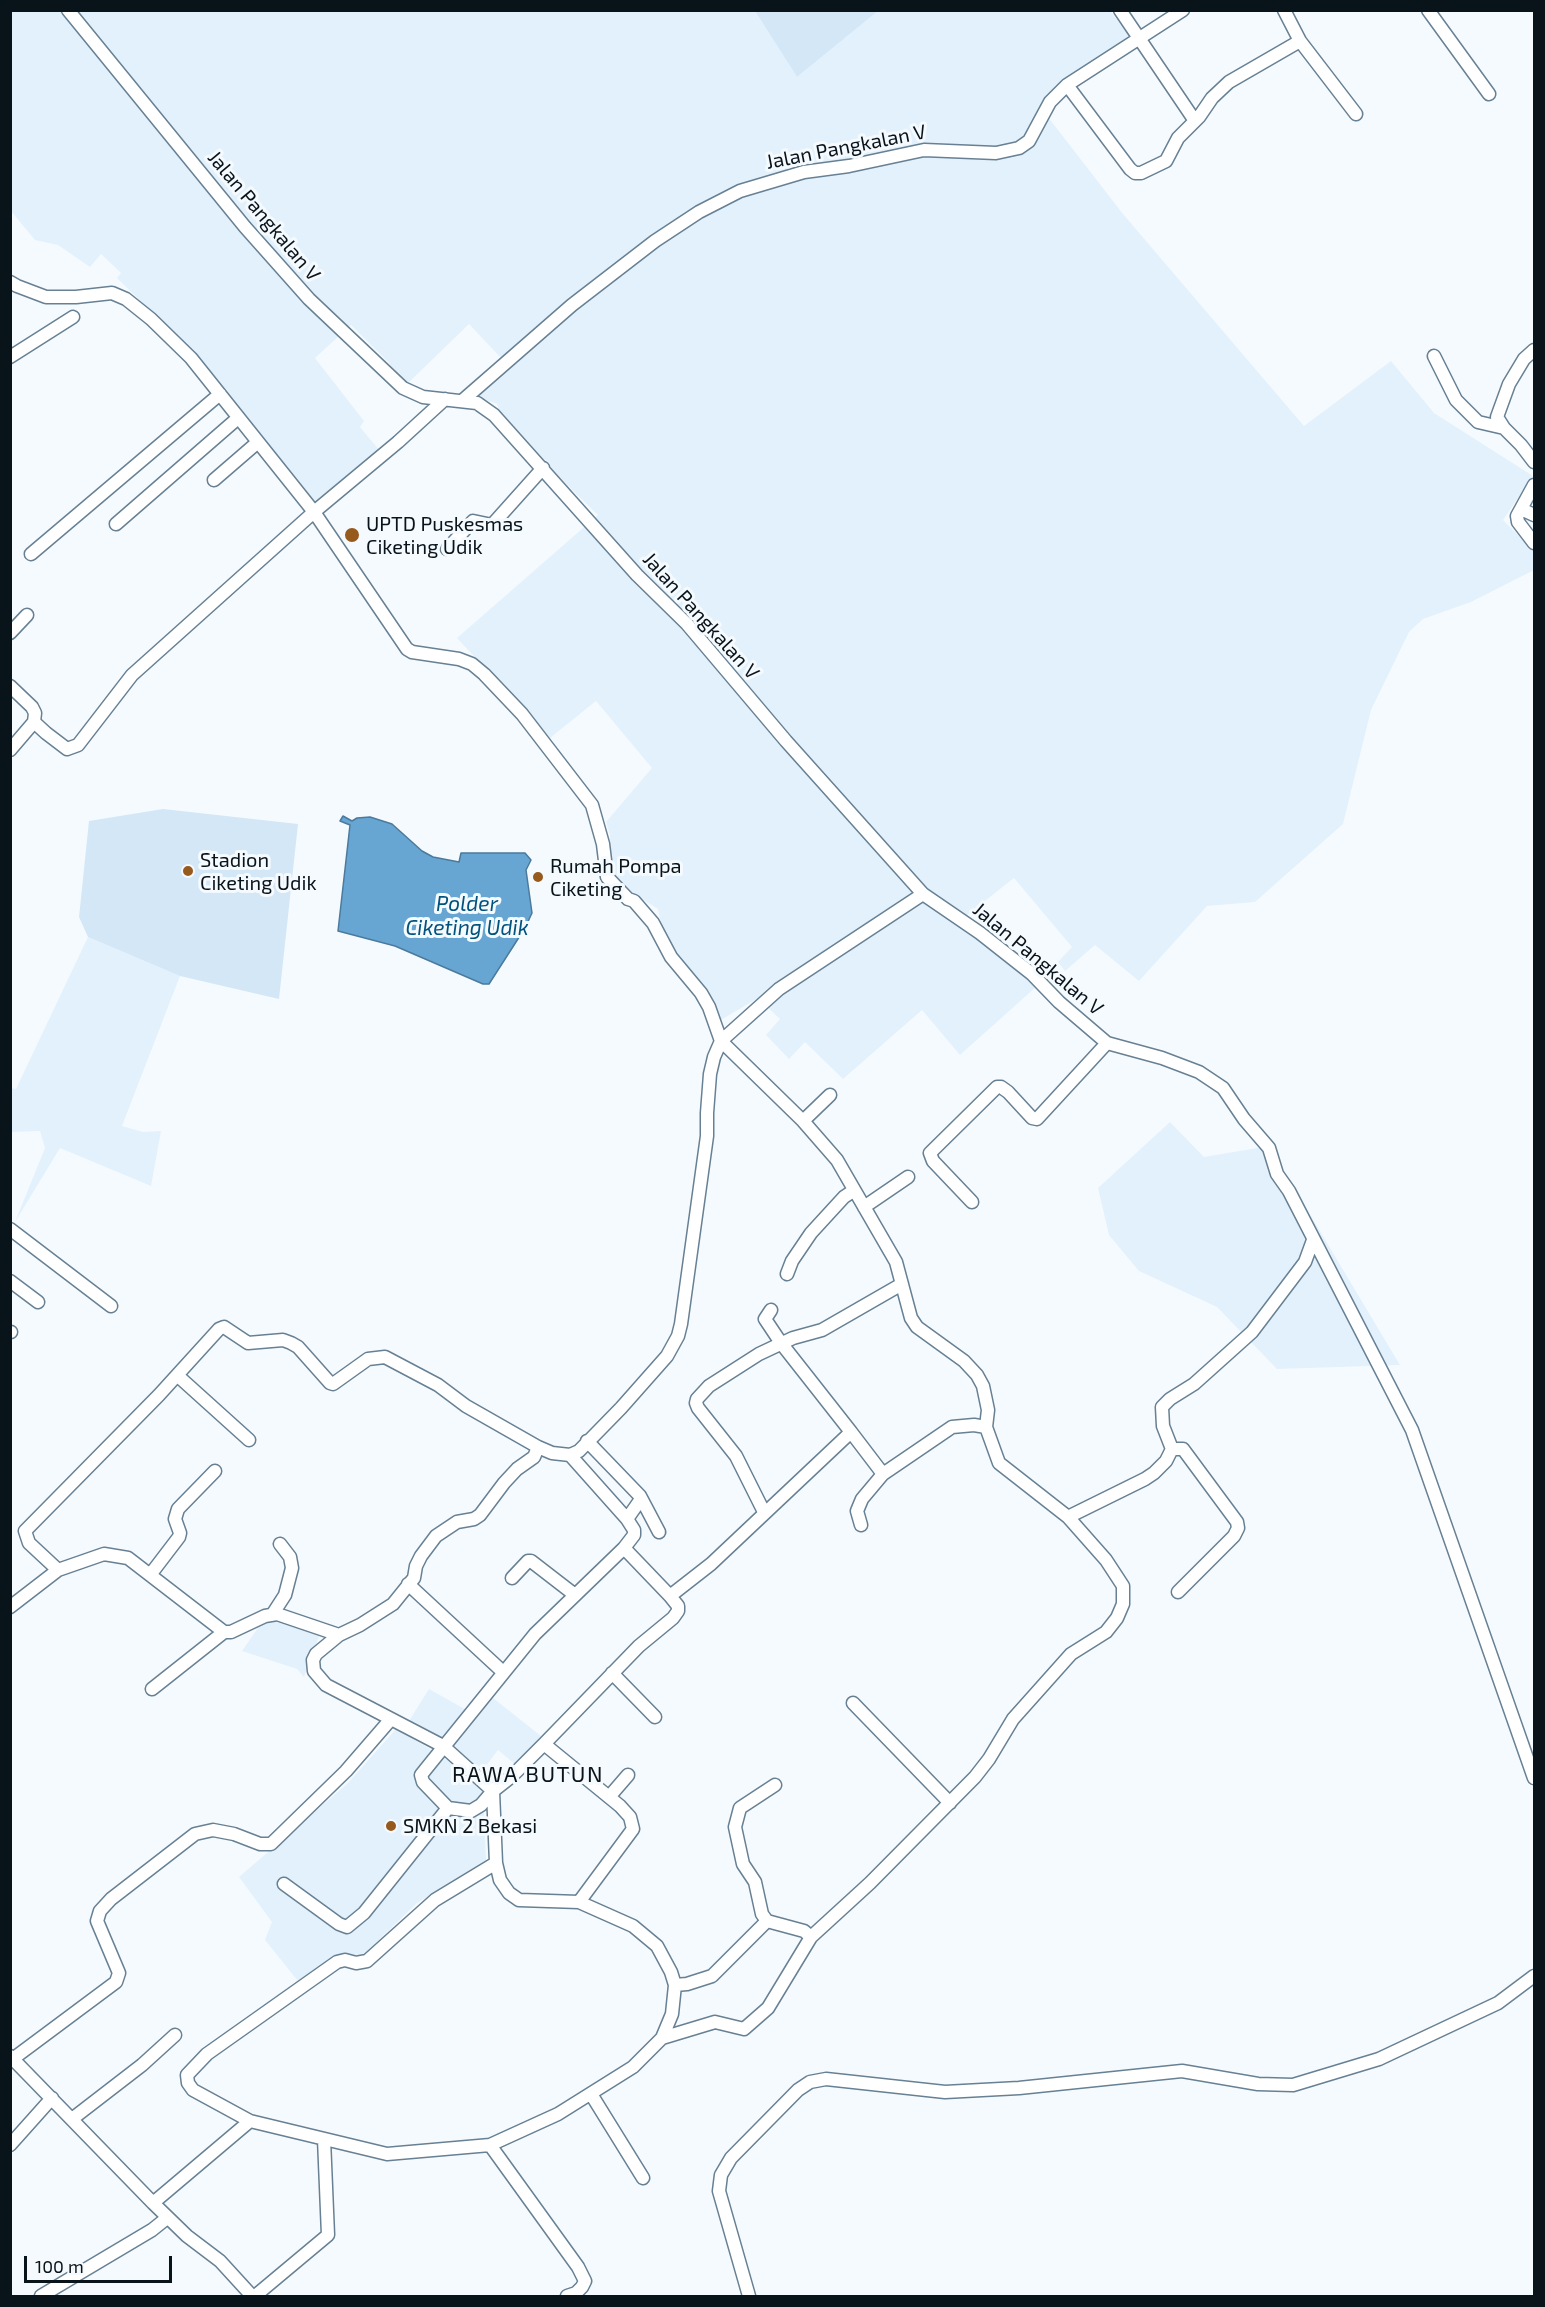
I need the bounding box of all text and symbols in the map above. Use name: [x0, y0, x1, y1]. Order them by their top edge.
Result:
street label: Jalan Pangkalan V: [764, 120, 928, 174]
street label: Jalan Pangkalan V: [203, 146, 325, 286]
place label: UPTD Puskesmas Ciketing Udik: [366, 512, 523, 559]
marker: UPTD Puskesmas Ciketing Udik: [343, 526, 361, 544]
street label: Jalan Pangkalan V: [638, 548, 764, 684]
place label: Stadion Ciketing Udik: [200, 848, 317, 895]
place label: Rumah Pompa Ciketing: [550, 854, 681, 901]
marker: Stadion Ciketing Udik: [181, 864, 195, 878]
marker: Rumah Pompa Ciketing: [531, 870, 545, 884]
water label: Polder Ciketing Udik: [405, 891, 529, 941]
street label: Jalan Pangkalan V: [968, 898, 1108, 1020]
district label: RAWA BUTUN: [452, 1762, 604, 1788]
place label: SMKN 2 Bekasi: [403, 1814, 537, 1838]
marker: SMKN 2 Bekasi: [384, 1819, 398, 1833]
scale bar: [27, 2244, 176, 2282]
text: 100 m: [35, 2255, 84, 2277]

